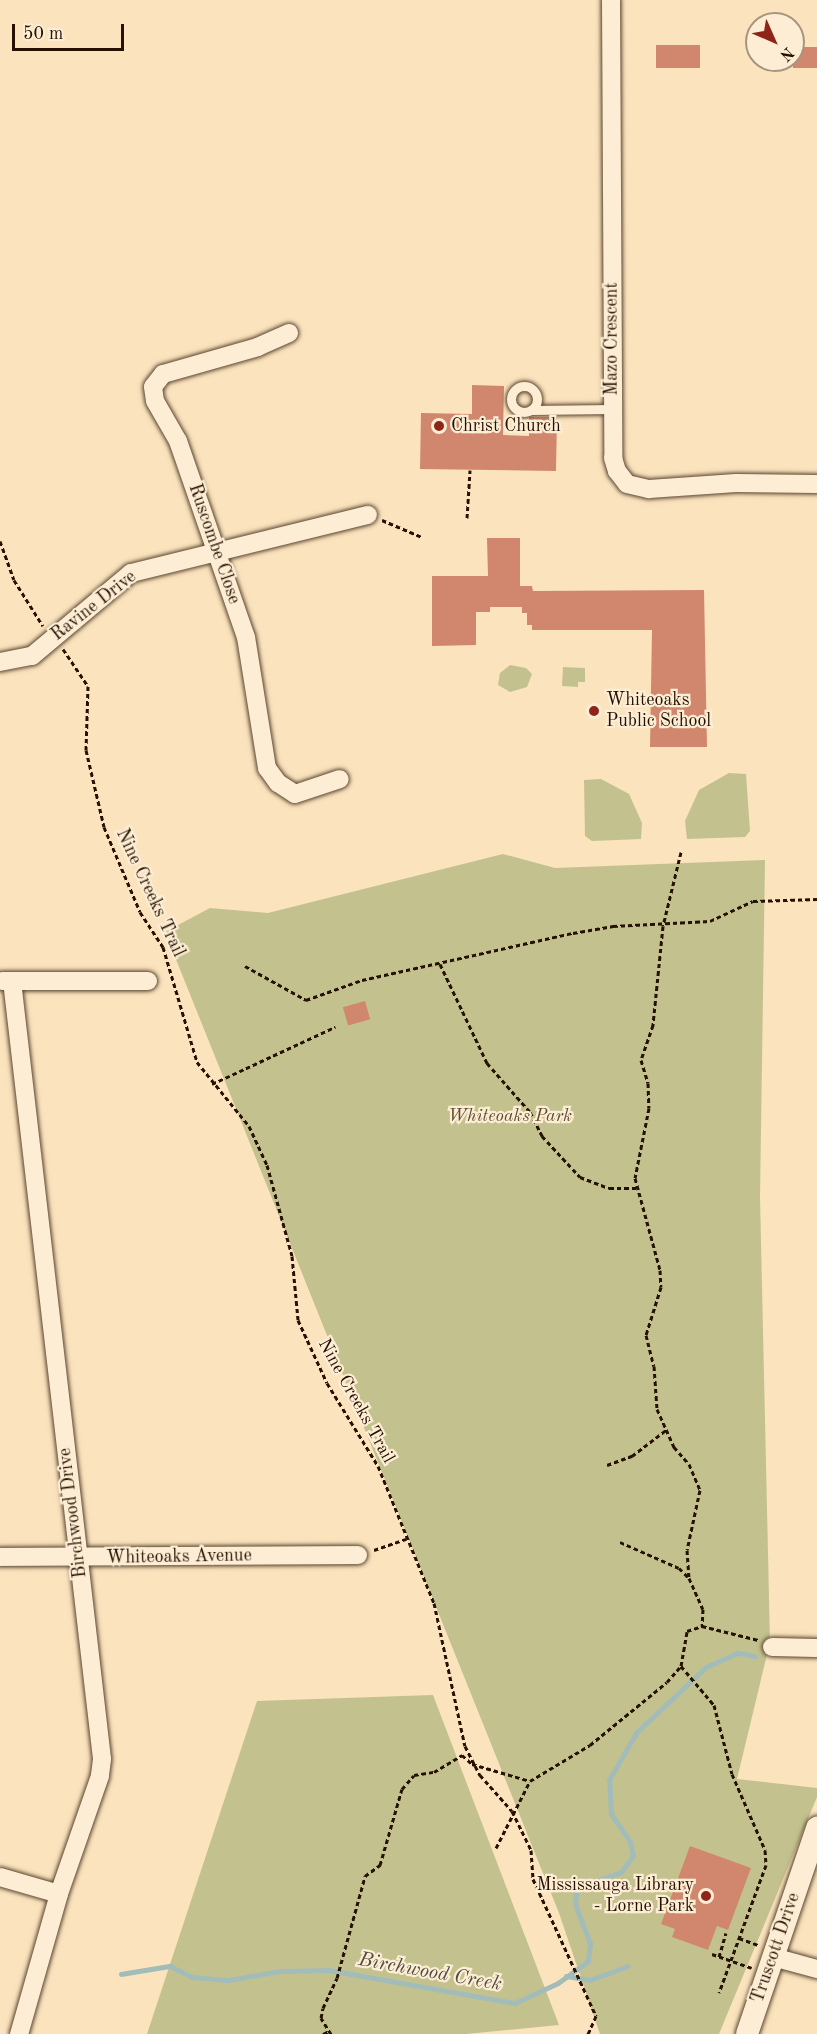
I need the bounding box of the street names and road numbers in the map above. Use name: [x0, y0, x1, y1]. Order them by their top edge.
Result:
street label: Mazo Crescent: [601, 282, 623, 396]
street label: Ruscombe Close: [183, 481, 245, 607]
street label: Ravine Drive: [47, 566, 141, 646]
street label: Nine Creeks Trail: [111, 826, 189, 960]
street label: Nine Creeks Trail: [313, 1335, 399, 1467]
street label: Birchwood Drive: [54, 1447, 92, 1579]
street label: Whiteoaks Avenue: [106, 1545, 252, 1569]
street label: Truscott Drive: [747, 1890, 805, 2006]

